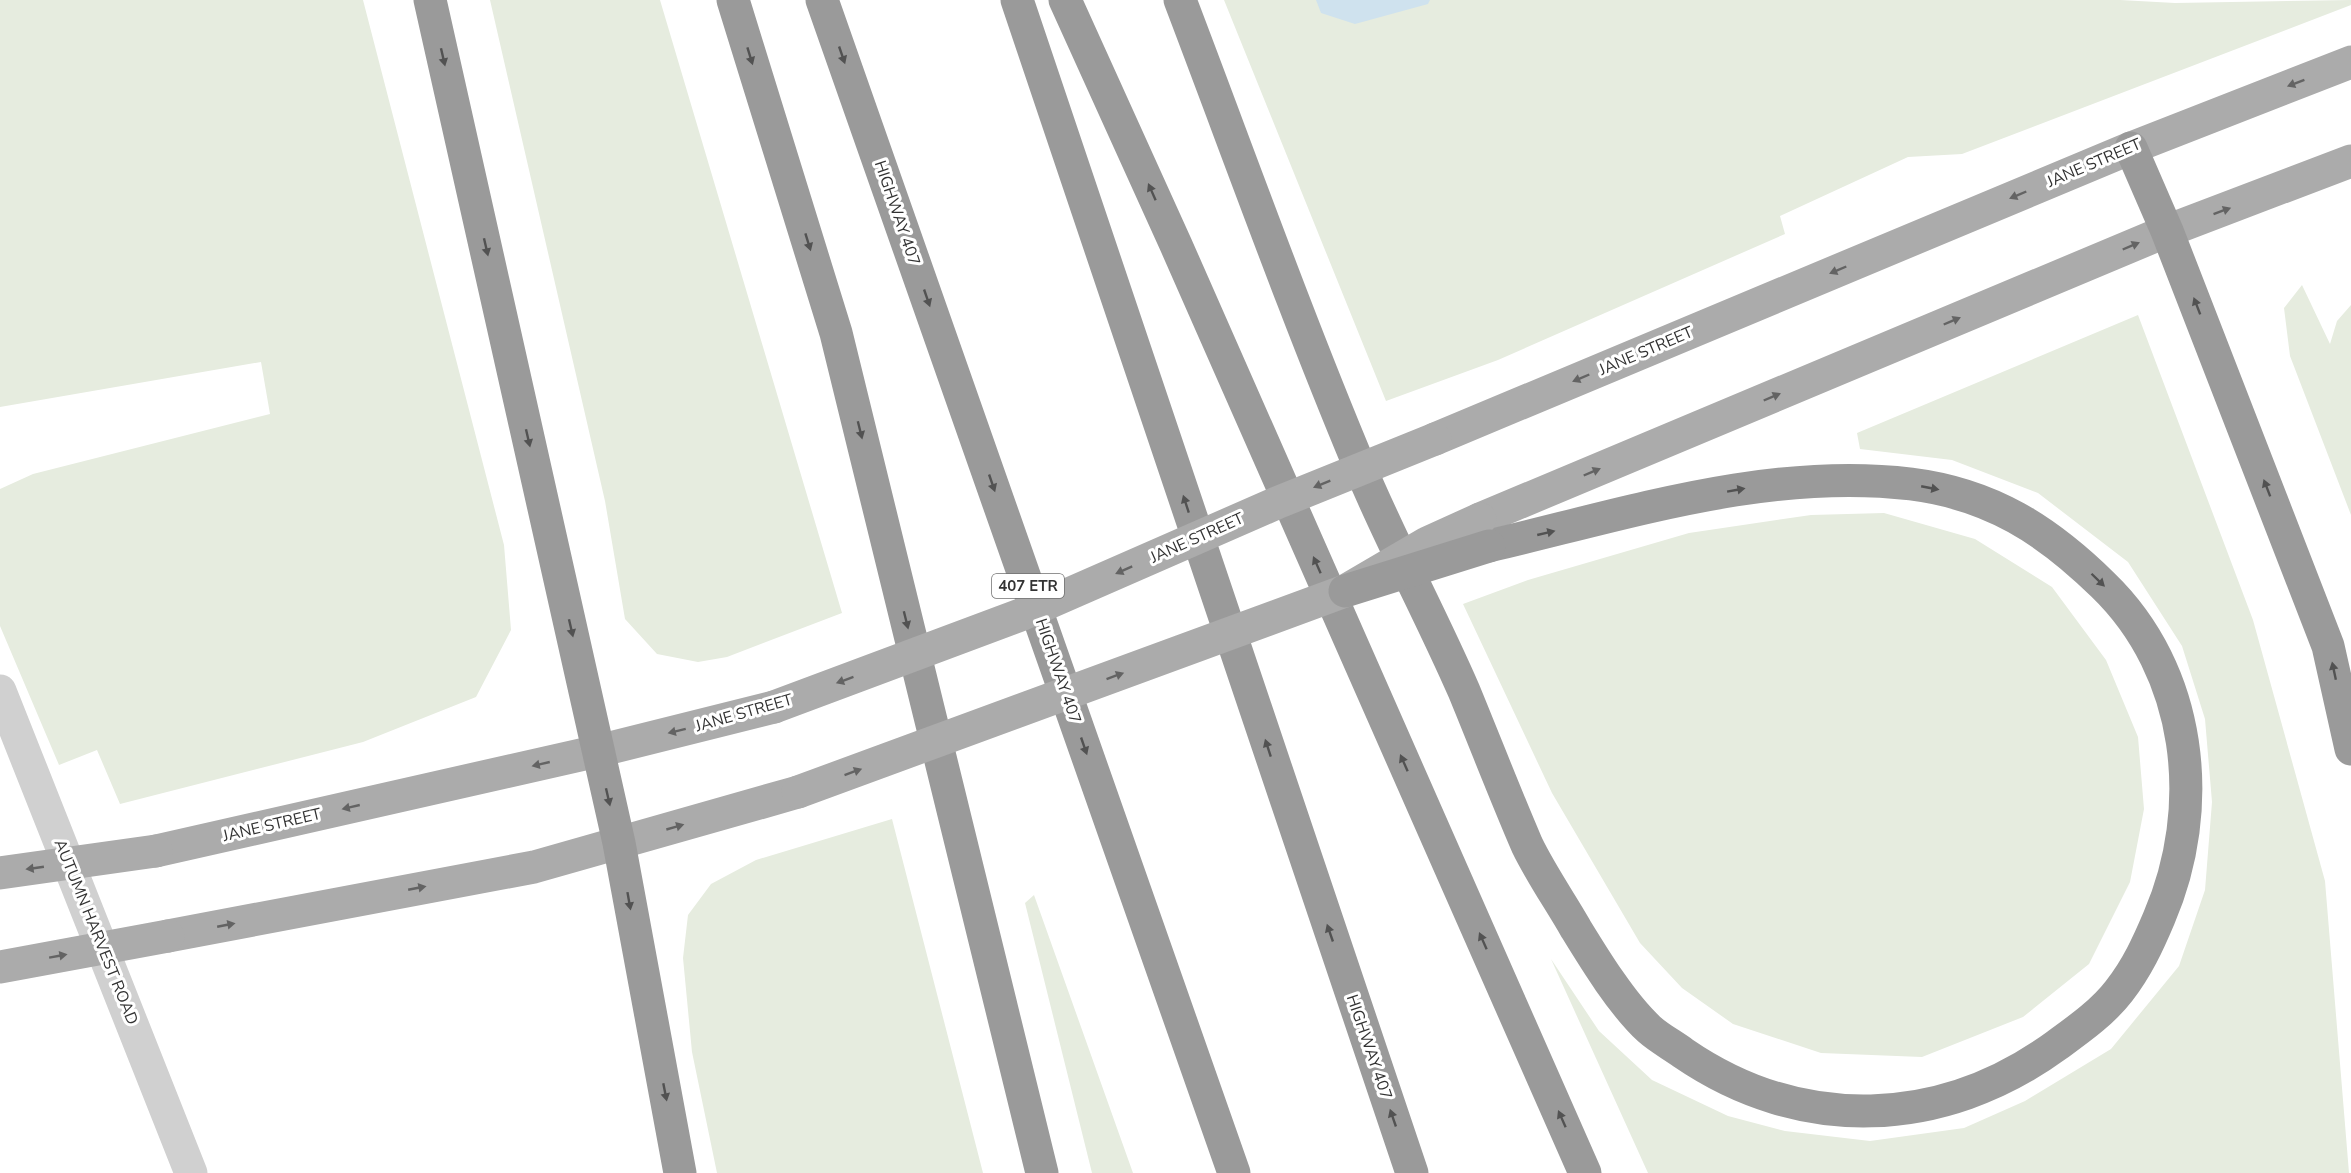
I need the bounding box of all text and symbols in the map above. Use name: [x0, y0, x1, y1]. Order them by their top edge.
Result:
one-way arrow: [838, 46, 848, 64]
one-way arrow: [746, 47, 755, 65]
one-way arrow: [438, 48, 448, 66]
one-way arrow: [2287, 78, 2305, 88]
street label: JANE STREET: [2043, 133, 2145, 193]
street label: HIGHWAY 407: [869, 157, 925, 269]
one-way arrow: [1147, 183, 1156, 201]
one-way arrow: [2009, 191, 2027, 200]
one-way arrow: [2213, 205, 2231, 215]
one-way arrow: [804, 233, 813, 251]
one-way arrow: [481, 238, 491, 257]
one-way arrow: [2123, 241, 2141, 251]
one-way arrow: [1829, 266, 1847, 275]
one-way arrow: [923, 290, 933, 308]
one-way arrow: [2191, 297, 2201, 315]
one-way arrow: [1943, 317, 1960, 326]
street label: JANE STREET: [1595, 321, 1697, 381]
one-way arrow: [1571, 373, 1589, 383]
one-way arrow: [1763, 392, 1781, 402]
one-way arrow: [855, 421, 865, 439]
one-way arrow: [524, 428, 534, 447]
one-way arrow: [1583, 467, 1601, 476]
one-way arrow: [987, 474, 997, 492]
one-way arrow: [2262, 479, 2271, 497]
one-way arrow: [1313, 480, 1331, 490]
one-way arrow: [1921, 484, 1940, 493]
one-way arrow: [1727, 485, 1746, 494]
one-way arrow: [1181, 494, 1190, 512]
street label: JANE STREET: [1146, 507, 1248, 569]
one-way arrow: [1537, 527, 1555, 537]
one-way arrow: [1312, 556, 1321, 574]
one-way arrow: [1115, 566, 1133, 575]
one-way arrow: [2090, 572, 2104, 586]
road number: 407 ETR: [992, 574, 1064, 598]
one-way arrow: [902, 610, 912, 629]
street label: HIGHWAY 407: [1030, 615, 1086, 727]
one-way arrow: [567, 619, 576, 638]
one-way arrow: [2329, 661, 2338, 680]
one-way arrow: [1106, 670, 1124, 680]
one-way arrow: [836, 676, 854, 686]
street label: JANE STREET: [692, 689, 796, 738]
one-way arrow: [667, 727, 686, 737]
one-way arrow: [1080, 737, 1090, 755]
one-way arrow: [1262, 739, 1272, 757]
one-way arrow: [1400, 754, 1409, 771]
one-way arrow: [531, 760, 550, 769]
one-way arrow: [844, 767, 862, 776]
one-way arrow: [604, 788, 614, 806]
street label: JANE STREET: [220, 803, 324, 847]
one-way arrow: [341, 803, 360, 813]
one-way arrow: [666, 822, 684, 831]
street label: AUTUMN HARVEST ROAD: [49, 836, 143, 1028]
one-way arrow: [26, 863, 45, 872]
one-way arrow: [408, 883, 427, 892]
one-way arrow: [625, 891, 634, 910]
one-way arrow: [217, 920, 236, 929]
one-way arrow: [1325, 924, 1335, 942]
one-way arrow: [1478, 932, 1487, 950]
one-way arrow: [48, 951, 67, 960]
street label: HIGHWAY 407: [1341, 991, 1397, 1103]
one-way arrow: [661, 1083, 670, 1102]
one-way arrow: [1388, 1109, 1397, 1127]
one-way arrow: [1557, 1111, 1566, 1128]

